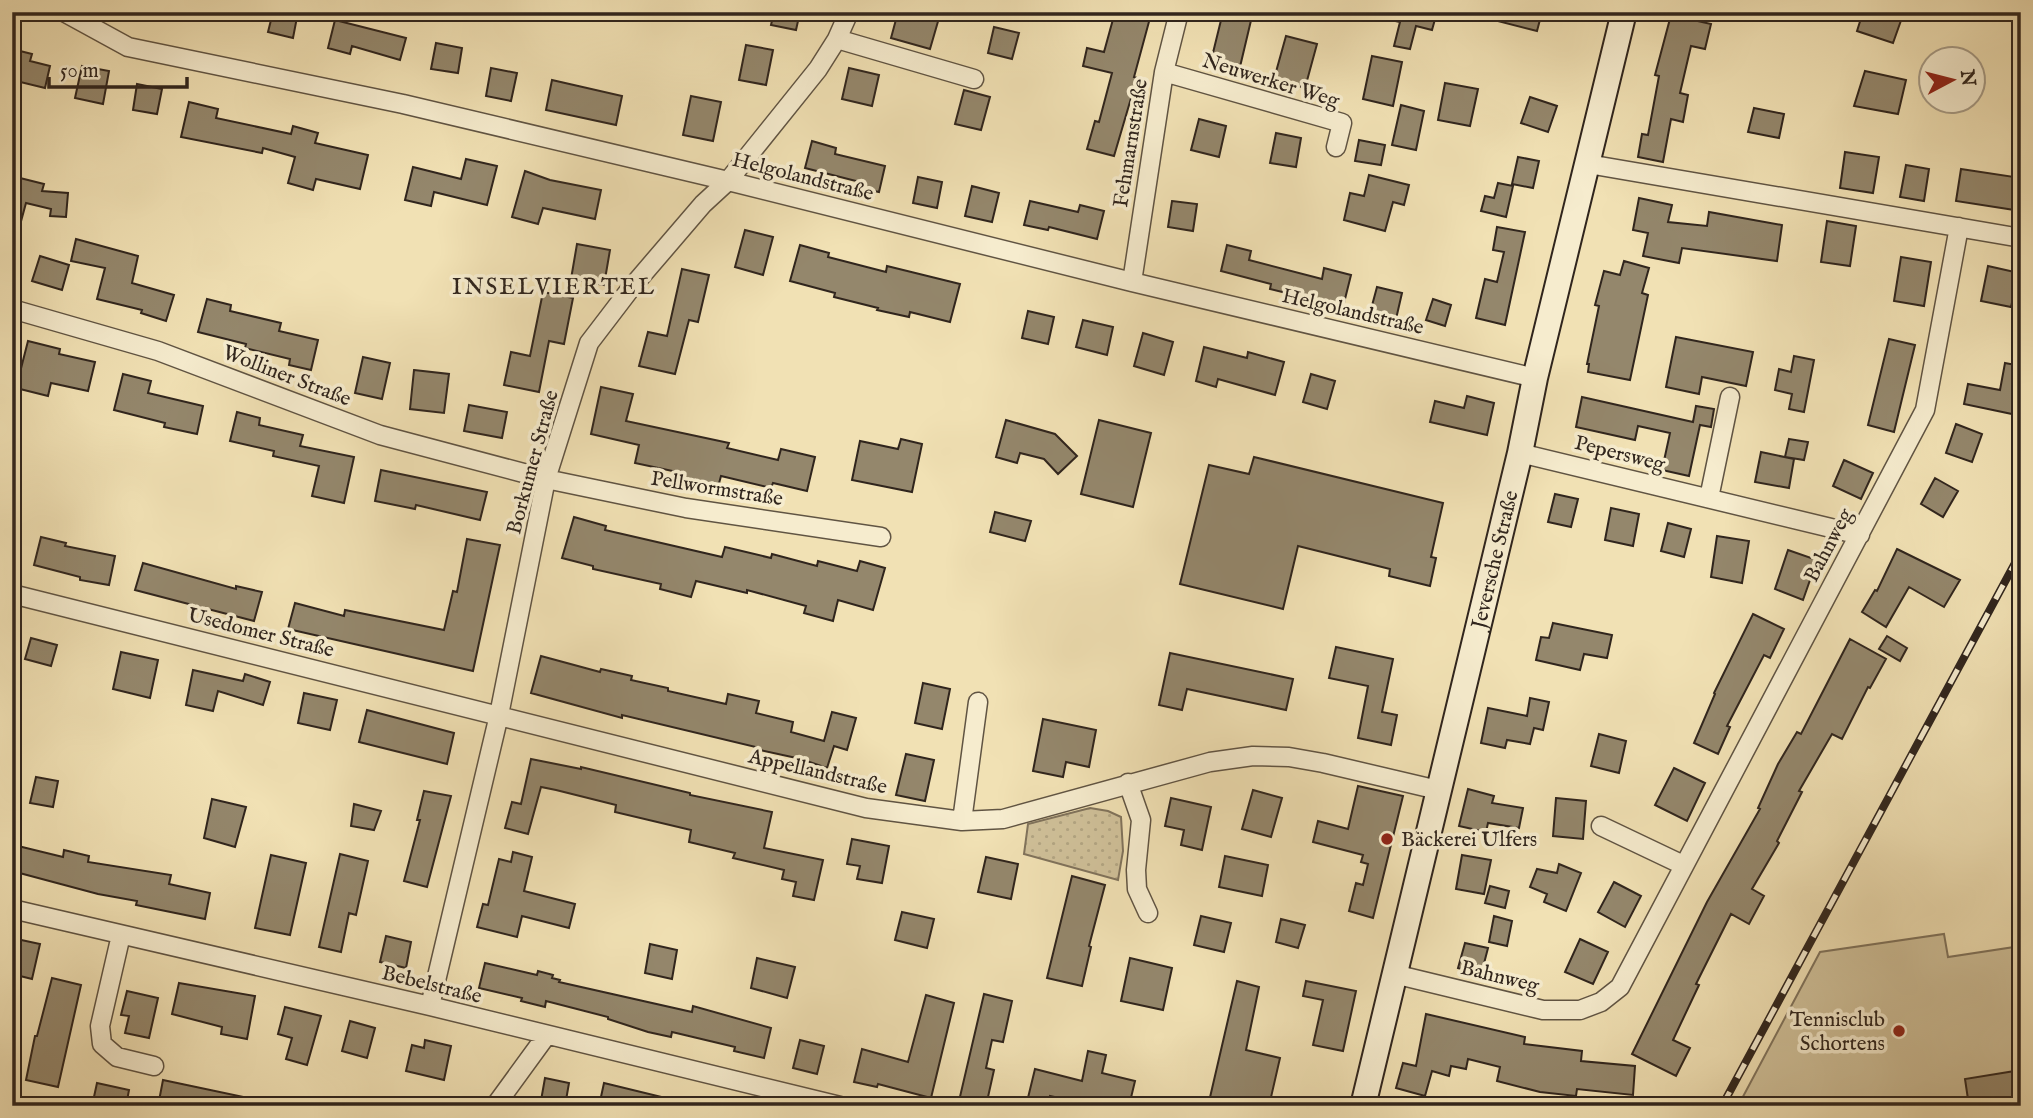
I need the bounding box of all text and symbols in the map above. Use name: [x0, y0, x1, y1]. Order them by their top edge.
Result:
scale bar: [49, 46, 187, 90]
north arrow: [1918, 46, 1988, 116]
street label: Neuwerker Weg: [1199, 48, 1343, 115]
text: 50 m: [60, 58, 99, 85]
text: N: [1954, 68, 1980, 88]
street label: Fehmarnstraße: [1108, 77, 1155, 210]
street label: Helgolandstraße: [729, 147, 876, 208]
district label: INSELVIERTEL: [452, 273, 656, 302]
street label: Helgolandstraße: [1279, 283, 1427, 342]
street label: Wolliner Straße: [218, 339, 355, 413]
street label: Borkumer Straße: [501, 387, 566, 537]
street label: Pepersweg: [1572, 430, 1668, 479]
street label: Pellwormstraße: [649, 466, 785, 513]
street label: Jeversche Straße: [1466, 488, 1526, 634]
street label: Bahnweg: [1799, 504, 1860, 587]
street label: Usedomer Straße: [185, 602, 337, 665]
street label: Appellandstraße: [745, 743, 890, 802]
place label: Bäckerei Ulfers: [1401, 827, 1537, 854]
marker: Bäckerei Ulfers: [1379, 831, 1395, 847]
street label: Bahnweg: [1458, 955, 1542, 1000]
street label: Bebelstraße: [379, 960, 485, 1011]
place label: Tennisclub Schortens: [1790, 1007, 1885, 1058]
marker: Tennisclub Schortens: [1891, 1023, 1907, 1039]

